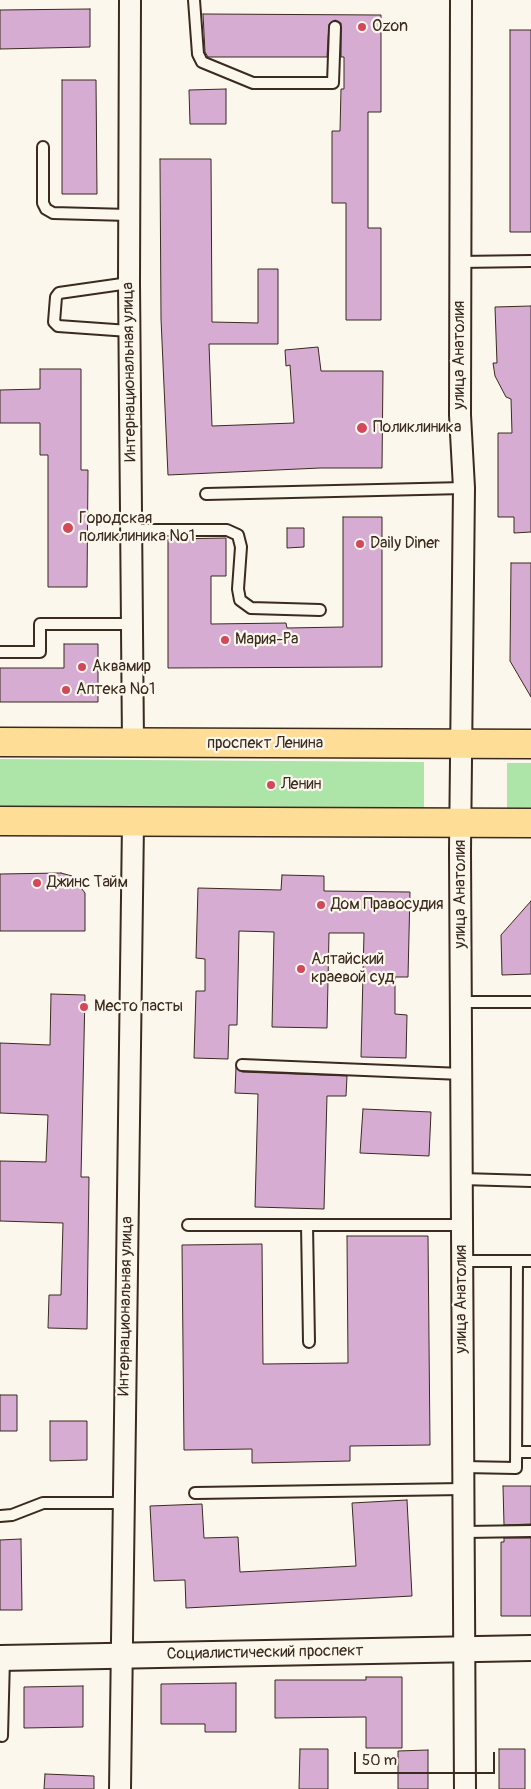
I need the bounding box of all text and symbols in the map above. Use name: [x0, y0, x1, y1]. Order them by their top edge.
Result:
place label: Ozon: [372, 17, 408, 37]
marker: Ozon: [356, 21, 368, 33]
street label: Интернациональная улица: [119, 282, 141, 462]
street label: улица Анатолия: [450, 301, 470, 409]
place label: Поликлиника: [373, 418, 461, 438]
marker: Поликлиника: [355, 421, 369, 435]
place label: Городская поликлиника №1: [79, 509, 195, 547]
marker: Городская поликлиника №1: [61, 521, 75, 535]
place label: Daily Diner: [370, 534, 440, 554]
marker: Daily Diner: [354, 538, 366, 550]
place label: Мария-Ра: [235, 630, 298, 650]
marker: Мария-Ра: [219, 634, 231, 646]
place label: Аквамир: [92, 657, 151, 677]
marker: Аквамир: [76, 661, 88, 673]
place label: Аптека №1: [76, 680, 155, 700]
marker: Аптека №1: [60, 684, 72, 696]
street label: проспект Ленина: [207, 734, 323, 754]
place label: Ленин: [281, 775, 322, 795]
marker: Ленин: [265, 779, 277, 791]
street label: улица Анатолия: [451, 840, 471, 948]
place label: Джинс Тайм: [47, 873, 128, 893]
marker: Джинс Тайм: [31, 877, 43, 889]
place label: Дом Правосудия: [331, 895, 443, 915]
marker: Дом Правосудия: [315, 899, 327, 911]
place label: Алтайский краевой суд: [311, 950, 394, 988]
marker: Алтайский краевой суд: [295, 963, 307, 975]
place label: Место пасты: [94, 997, 183, 1017]
marker: Место пасты: [78, 1001, 90, 1013]
street label: Интернациональная улица: [115, 1216, 137, 1396]
street label: улица Анатолия: [452, 1245, 472, 1353]
street label: Социалистический проспект: [166, 1642, 364, 1664]
scale bar: [356, 1742, 497, 1774]
text: 50 m: [362, 1751, 397, 1770]

